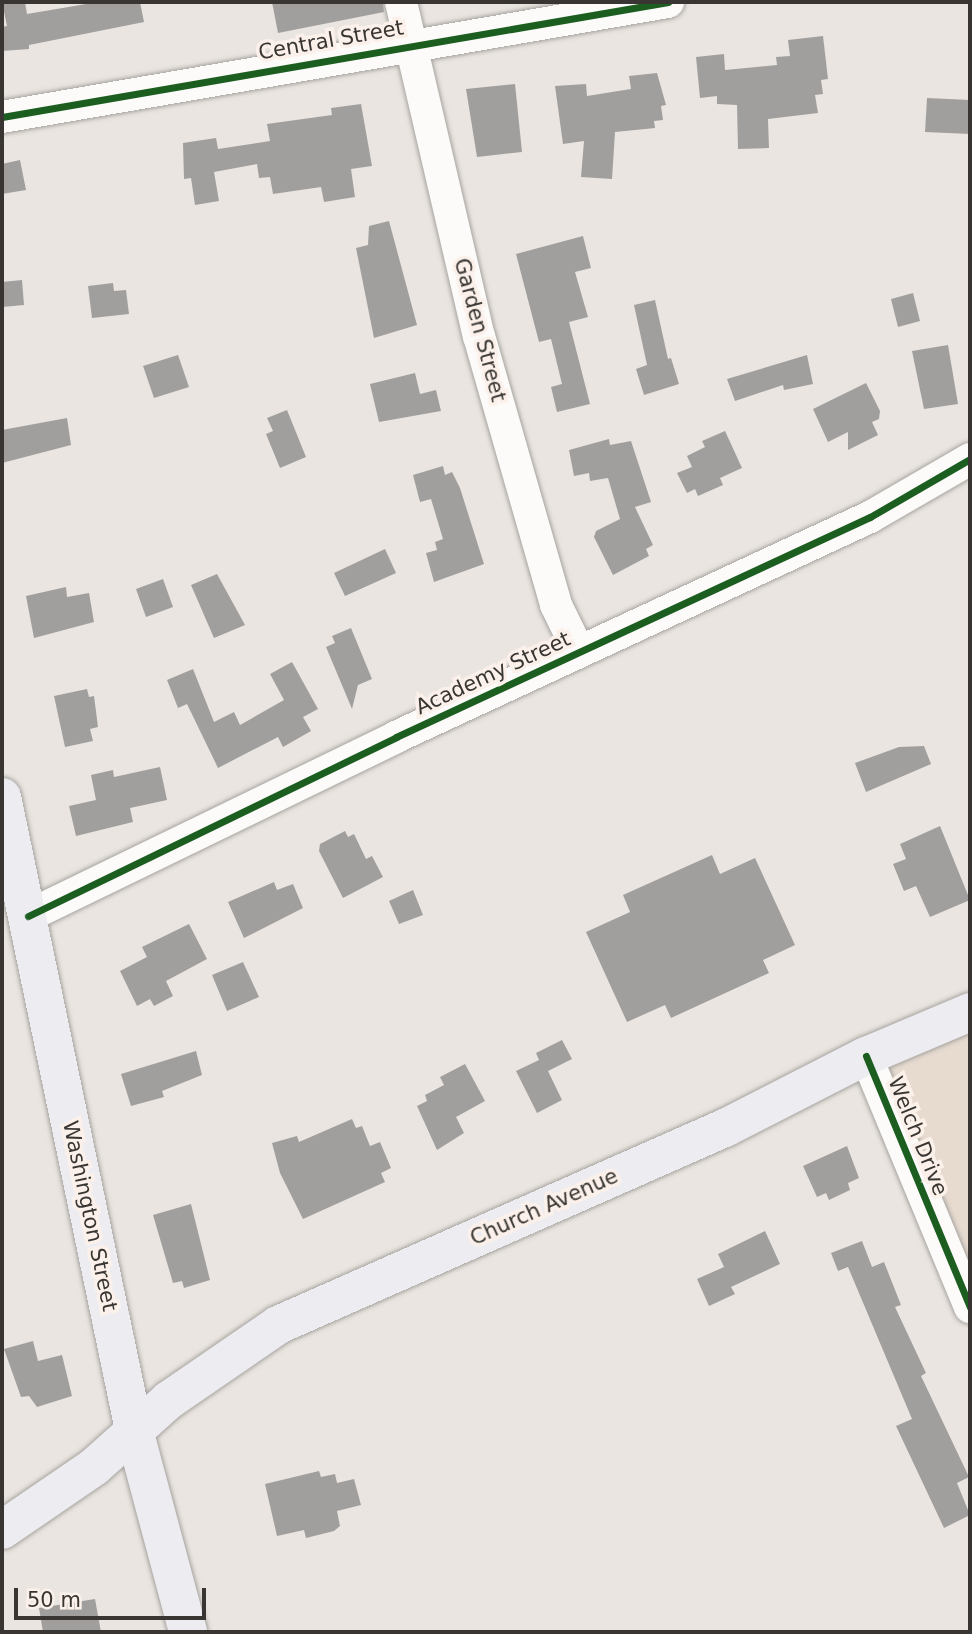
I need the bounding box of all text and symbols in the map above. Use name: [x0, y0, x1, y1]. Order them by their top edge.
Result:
street label: Central Street: [256, 15, 406, 65]
street label: Garden Street: [449, 256, 511, 404]
street label: Academy Street: [412, 626, 574, 720]
street label: Welch Drive: [883, 1073, 953, 1199]
street label: Washington Street: [58, 1119, 122, 1313]
street label: Church Avenue: [466, 1163, 622, 1251]
scale bar: [18, 1574, 210, 1618]
text: 50 m: [27, 1588, 81, 1612]

